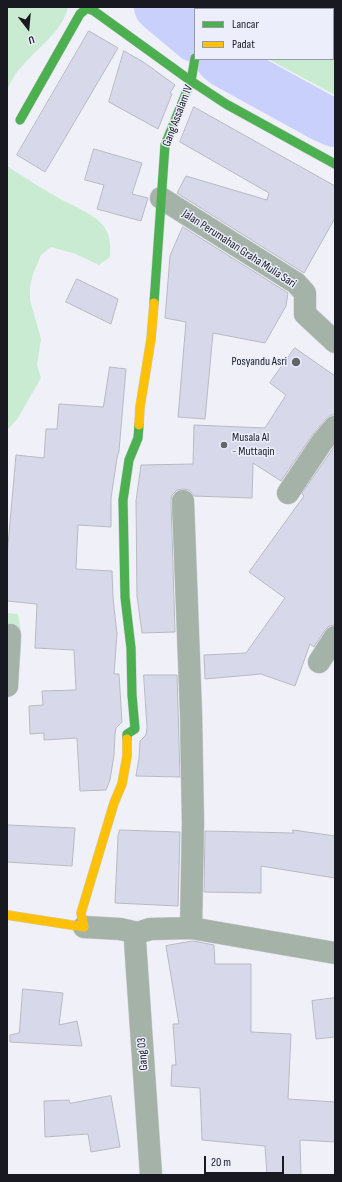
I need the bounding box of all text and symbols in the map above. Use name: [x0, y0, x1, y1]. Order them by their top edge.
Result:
north arrow: [8, 8, 48, 48]
legend: [194, 8, 334, 60]
text: Lancar: [232, 17, 259, 32]
text: U: [27, 33, 36, 47]
text: Padat: [232, 37, 255, 52]
street label: Gang Assalam IV: [160, 83, 196, 149]
street label: Jalan Perumahan Graha Mulia Sari: [179, 207, 299, 291]
place label: Posyandu Asri: [231, 355, 287, 369]
marker: Posyandu Asri: [290, 356, 302, 368]
place label: Musala Al - Muttaqin: [232, 431, 275, 459]
marker: Musala Al - Muttaqin: [219, 440, 229, 450]
street label: Gang 03: [135, 1037, 151, 1071]
scale bar: [206, 1148, 286, 1174]
text: 20 m: [211, 1155, 231, 1170]

